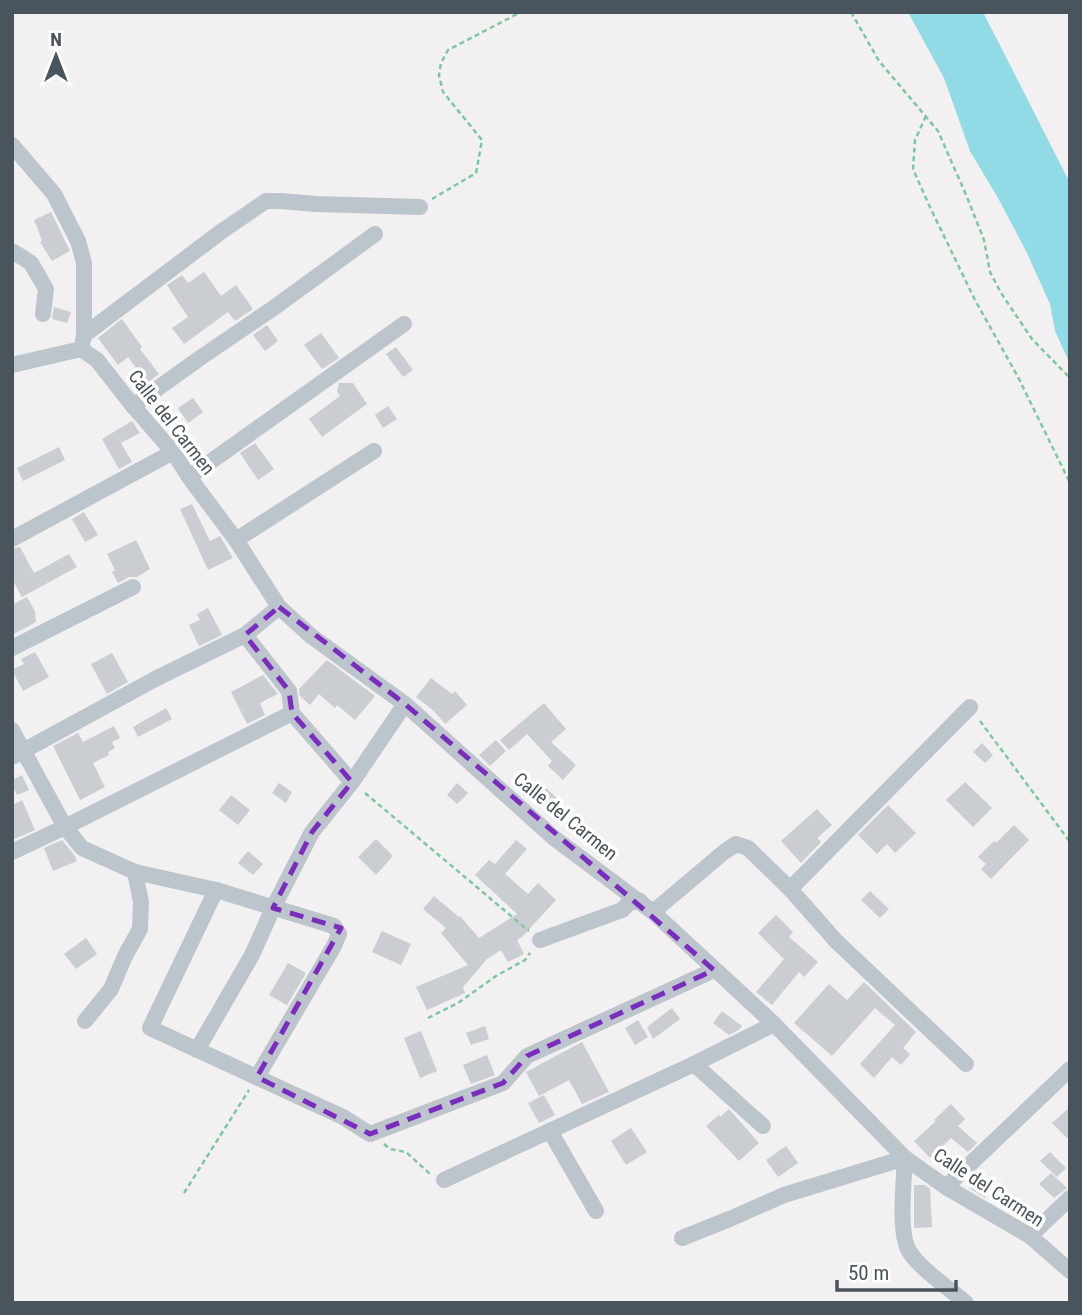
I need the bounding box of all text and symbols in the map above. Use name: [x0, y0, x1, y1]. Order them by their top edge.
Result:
north arrow: [21, 21, 91, 91]
text: N: [50, 28, 62, 51]
street label: Calle del Carmen: [123, 365, 220, 479]
street label: Calle del Carmen: [509, 767, 622, 865]
street label: Calle del Carmen: [929, 1143, 1048, 1232]
scale bar: [837, 1248, 956, 1292]
text: 50 m: [848, 1261, 889, 1285]

